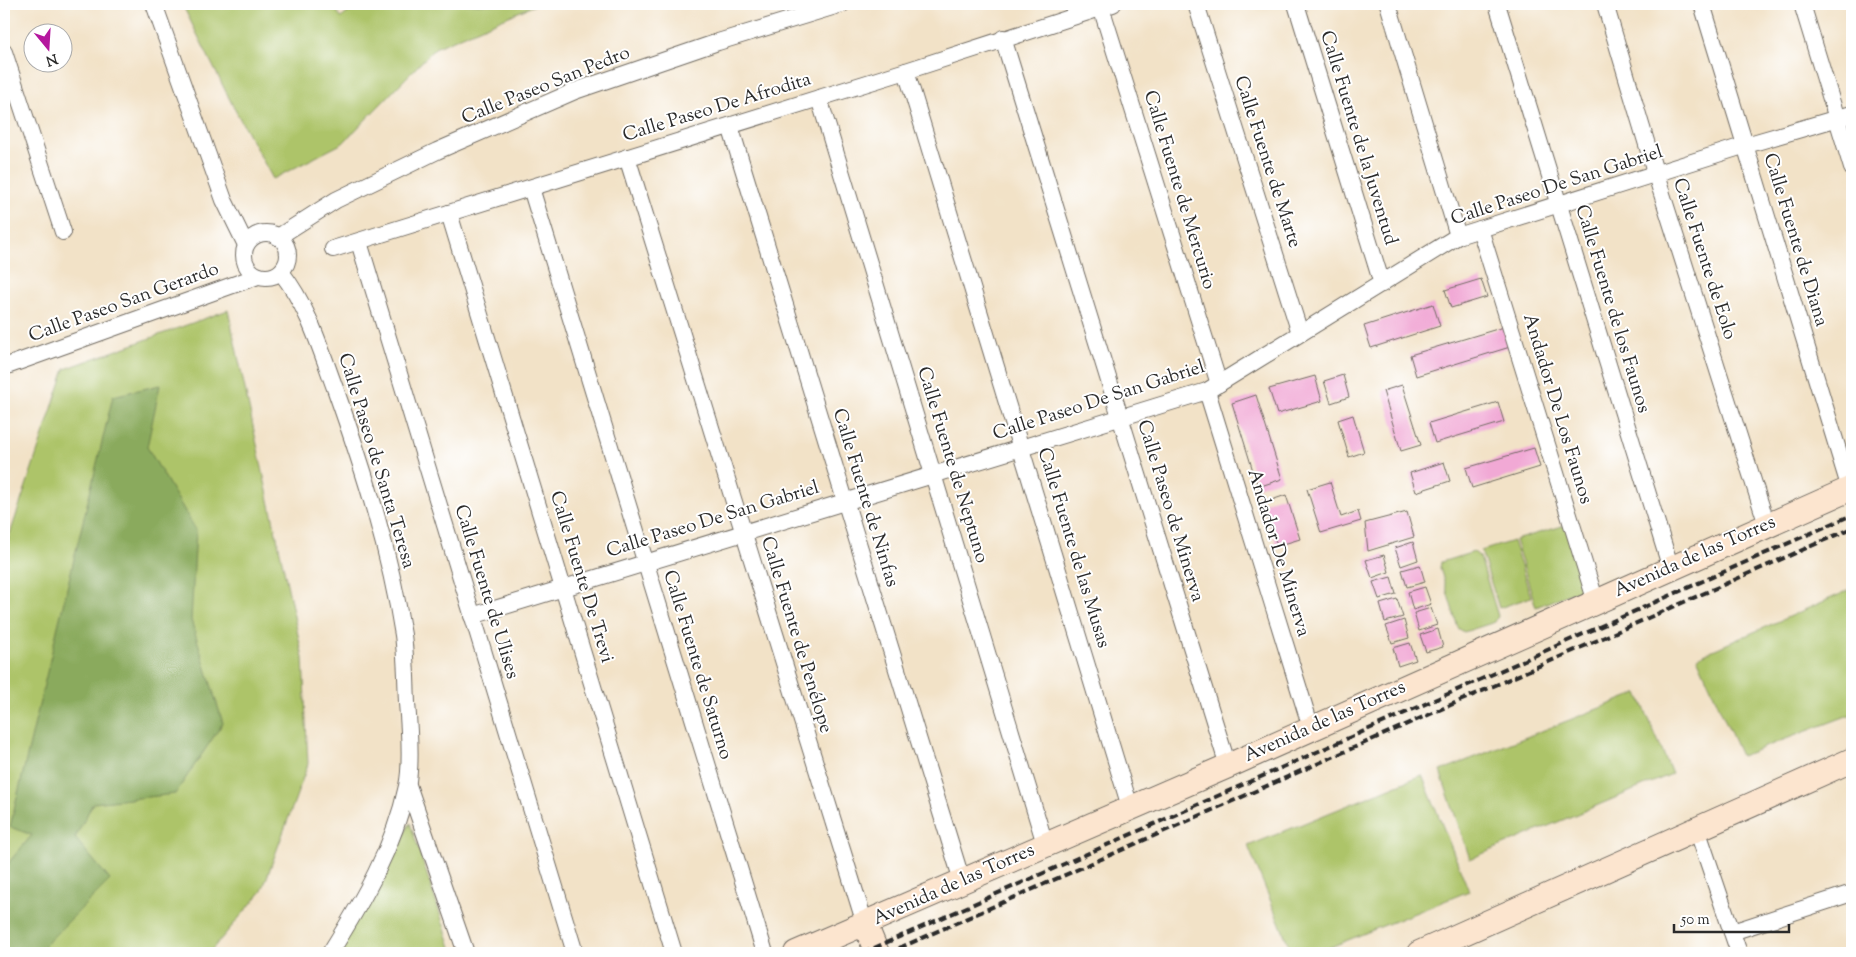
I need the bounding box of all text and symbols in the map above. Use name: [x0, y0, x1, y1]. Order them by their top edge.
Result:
north arrow: [22, 22, 72, 72]
street label: Calle Fuente de la Juventud: [1312, 27, 1404, 249]
street label: Calle Paseo San Pedro: [458, 40, 634, 132]
text: N: [43, 47, 60, 70]
street label: Calle Paseo De Afrodita: [619, 66, 815, 150]
street label: Calle Fuente de Marte: [1226, 72, 1308, 252]
street label: Calle Fuente de Mercurio: [1136, 87, 1222, 293]
street label: Calle Paseo De San Gabriel: [1448, 139, 1666, 233]
street label: Calle Fuente de Diana: [1756, 150, 1834, 330]
street label: Calle Fuente de Eolo: [1665, 175, 1743, 343]
street label: Calle Fuente de los Faunos: [1567, 201, 1657, 417]
street label: Calle Paseo San Gerardo: [25, 256, 223, 350]
street label: Andador De Los Faunos: [1515, 311, 1599, 507]
street label: Calle Paseo de Santa Teresa: [330, 350, 422, 572]
street label: Calle Paseo De San Gabriel: [990, 354, 1208, 448]
street label: Calle Fuente de Neptuno: [909, 364, 995, 566]
street label: Calle Fuente de Ninfas: [825, 405, 905, 591]
street label: Calle Paseo de Minerva: [1129, 417, 1211, 606]
street label: Calle Fuente de las Musas: [1030, 444, 1116, 652]
street label: Andador De Minerva: [1240, 466, 1316, 641]
street label: Calle Paseo De San Gabriel: [603, 475, 823, 565]
street label: Calle Fuente De Trevi: [542, 488, 620, 666]
street label: Calle Fuente de Ulises: [447, 501, 525, 683]
street label: Avenida de las Torres: [1610, 509, 1780, 605]
street label: Calle Fuente de Penélope: [753, 533, 839, 737]
street label: Calle Fuente de Saturno: [655, 567, 739, 763]
street label: Avenida de las Torres: [1240, 674, 1410, 770]
street label: Avenida de las Torres: [869, 837, 1039, 933]
scale bar: [1674, 902, 1788, 934]
text: 50 m: [1680, 910, 1710, 931]

